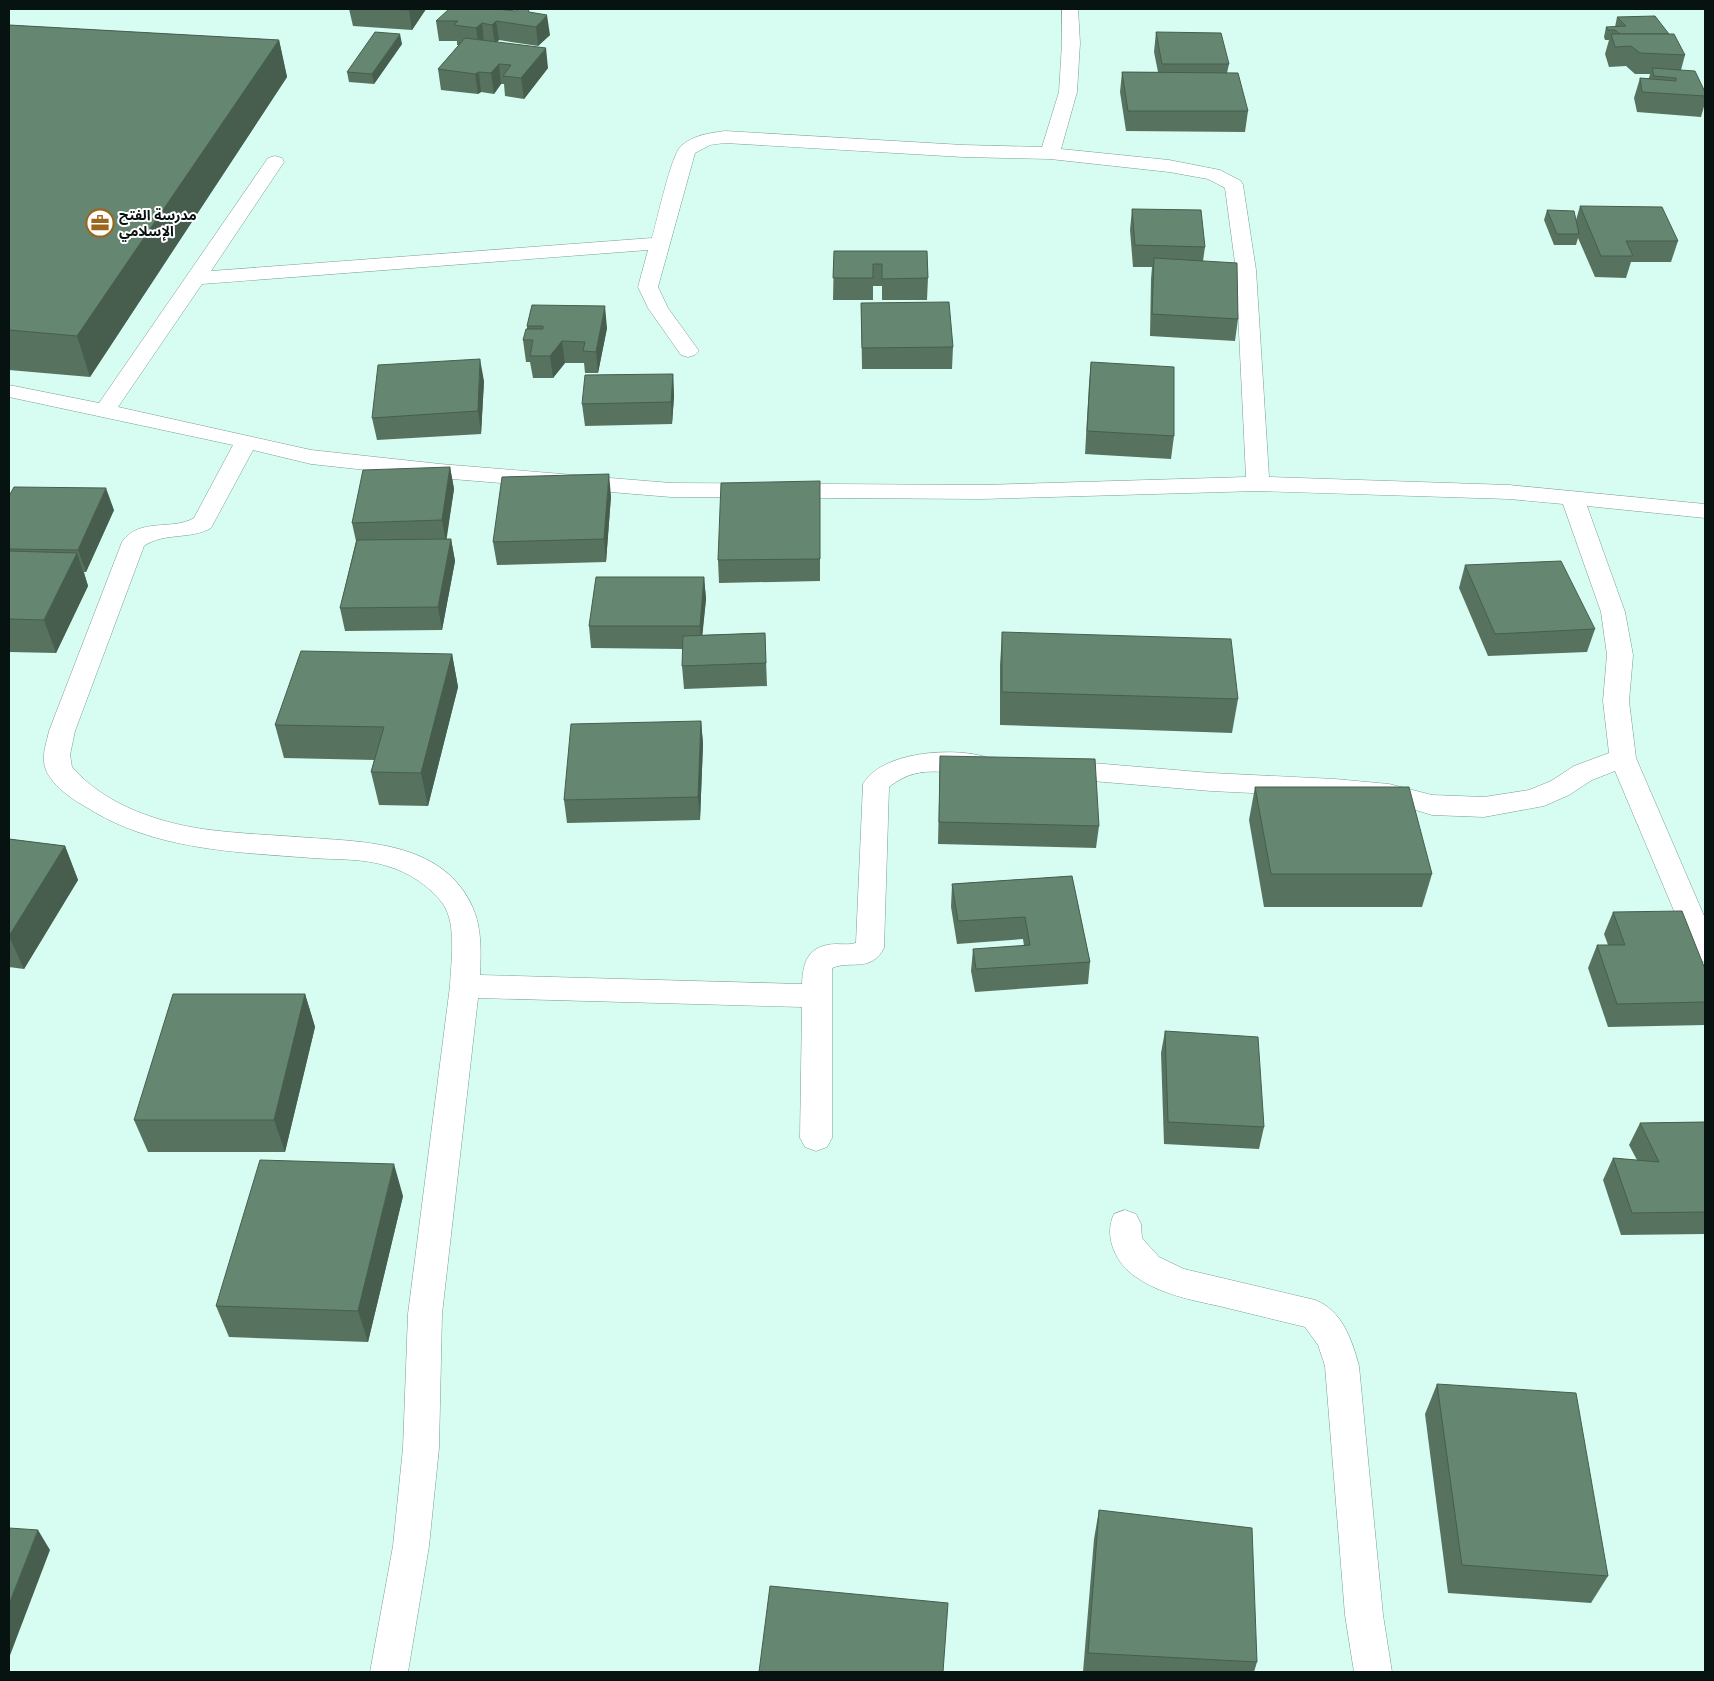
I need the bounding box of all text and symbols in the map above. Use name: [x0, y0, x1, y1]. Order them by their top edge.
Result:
place label: مدرسة الفتح الإسلامي: [119, 206, 197, 242]
office icon: مدرسة الفتح الإسلامي: [85, 208, 115, 238]

